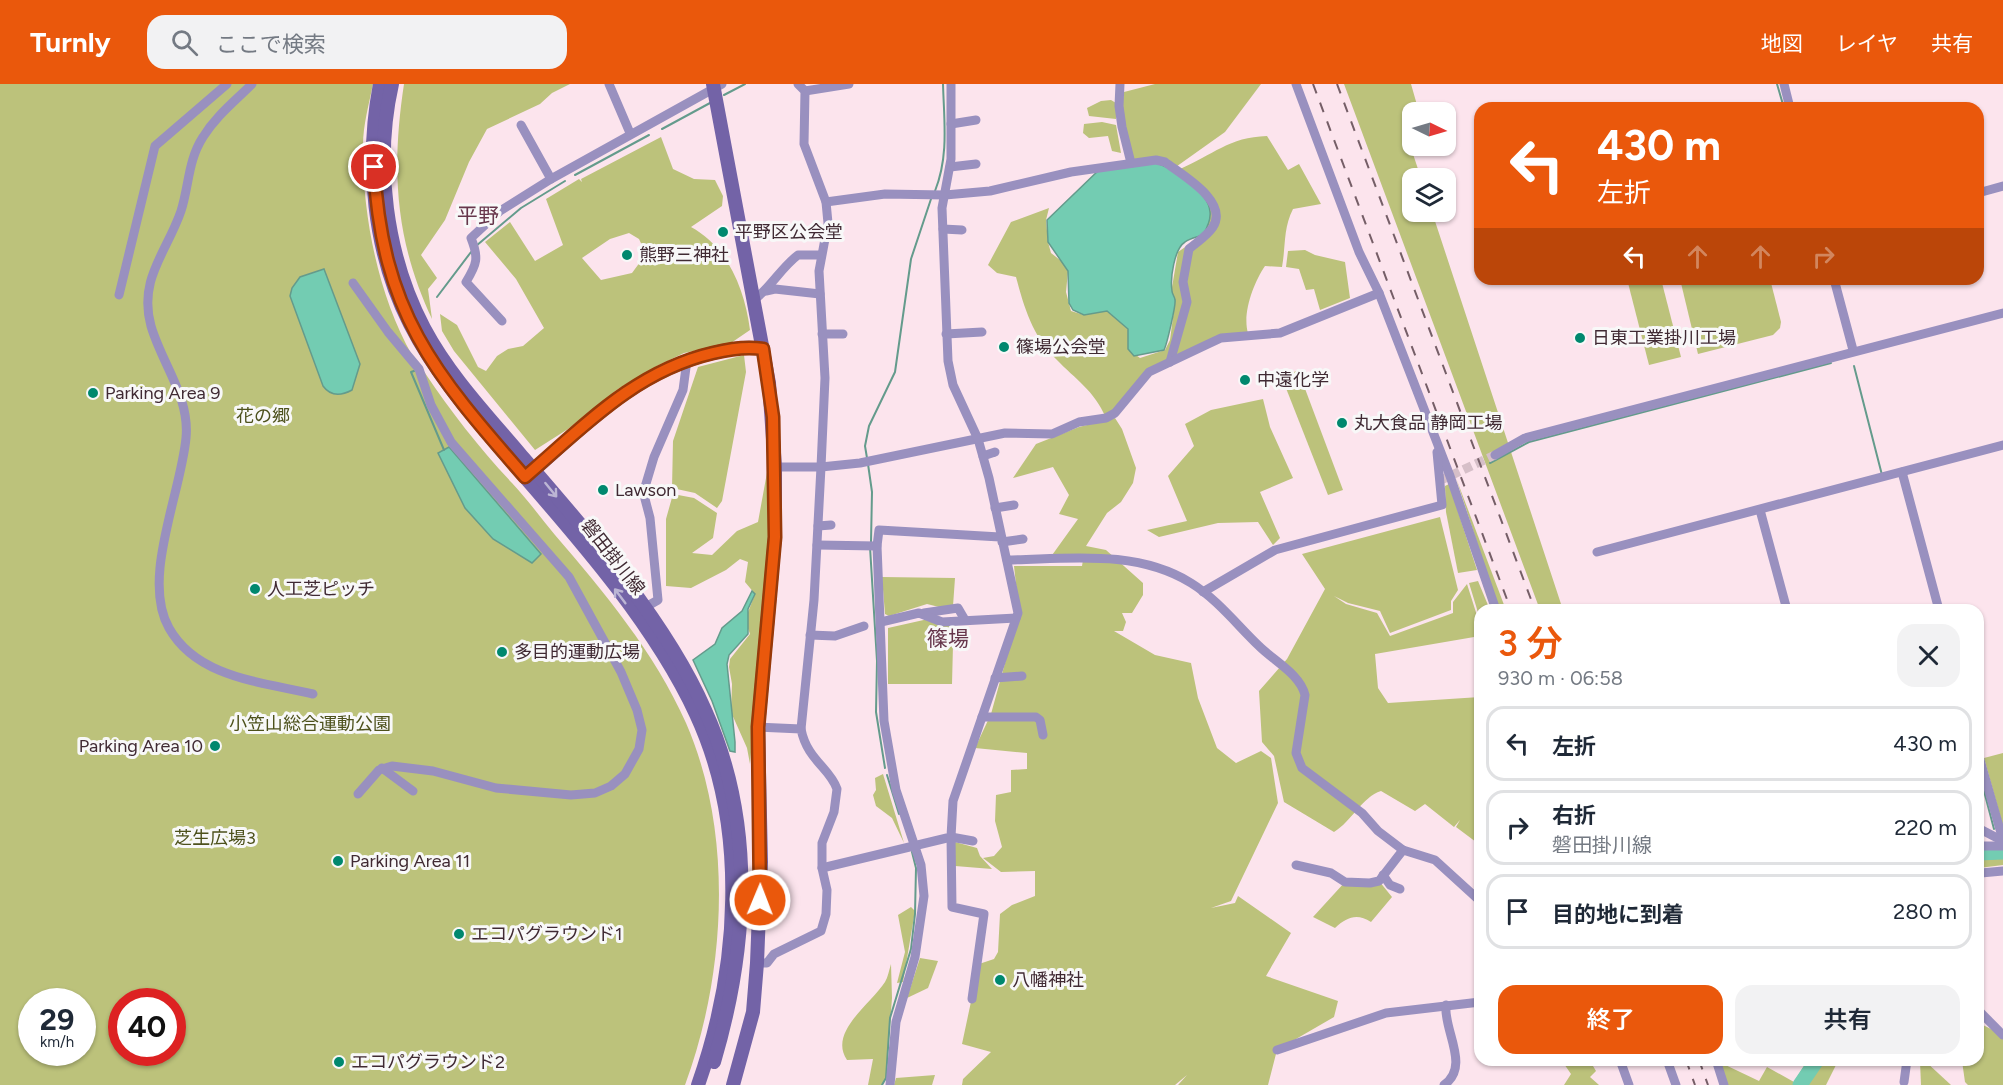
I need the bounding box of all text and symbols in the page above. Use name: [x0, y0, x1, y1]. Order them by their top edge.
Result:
search box: [147, 15, 567, 69]
text: Turnly: [30, 25, 111, 59]
icon: search: [168, 26, 201, 59]
text: ここで検索: [216, 31, 326, 58]
text: 地図: [1761, 31, 1803, 56]
text: レイヤ: [1836, 31, 1898, 56]
text: 共有: [1931, 31, 1973, 56]
north arrow: [1402, 102, 1456, 156]
map controls: [1402, 102, 1456, 222]
text: 430 m: [1597, 120, 1721, 171]
icon: left: [1498, 126, 1576, 204]
pin: [348, 141, 399, 192]
icon: arrive: [357, 150, 390, 183]
button: layers: [1402, 168, 1456, 222]
text: 左折: [1597, 176, 1651, 209]
district label: 平野: [457, 203, 499, 228]
place label: 平野区公会堂: [735, 221, 843, 243]
marker: 平野区公会堂: [716, 225, 730, 239]
icon: left: [1618, 240, 1651, 273]
icon: ahead: [1681, 240, 1714, 273]
icon: ahead: [1744, 240, 1777, 273]
icon: right: [1807, 240, 1840, 273]
place label: 熊野三神社: [639, 244, 729, 266]
marker: 熊野三神社: [620, 248, 634, 262]
place label: 日東工業掛川工場: [1592, 327, 1736, 349]
marker: 日東工業掛川工場: [1573, 331, 1587, 345]
place label: 篠場公会堂: [1016, 336, 1106, 358]
marker: 篠場公会堂: [997, 340, 1011, 354]
place label: 中遠化学: [1257, 369, 1329, 391]
marker: 中遠化学: [1238, 373, 1252, 387]
place label: Parking Area 9: [105, 382, 220, 404]
marker: Parking Area 9: [86, 386, 100, 400]
park label: 花の郷: [236, 405, 290, 427]
place label: 丸大食品 静岡工場: [1354, 412, 1502, 434]
marker: 丸大食品 静岡工場: [1335, 416, 1349, 430]
place label: Lawson: [615, 479, 676, 501]
one-way arrow: [544, 482, 557, 498]
marker: Lawson: [596, 483, 610, 497]
street label: 磐田掛川線: [577, 515, 649, 599]
place label: 人工芝ピッチ: [267, 578, 375, 600]
marker: 人工芝ピッチ: [248, 582, 262, 596]
one-way arrow: [614, 588, 627, 604]
text: 3 分: [1498, 622, 1563, 665]
button: close: [1897, 624, 1960, 687]
district label: 篠場: [927, 626, 969, 651]
place label: 多目的運動広場: [514, 641, 640, 663]
marker: 多目的運動広場: [495, 645, 509, 659]
text: 930 m · 06:58: [1498, 666, 1623, 690]
park label: 小笠山総合運動公園: [229, 713, 391, 735]
icon: left: [1501, 727, 1534, 760]
text: 430 m: [1893, 730, 1957, 757]
text: 左折: [1552, 733, 1596, 760]
place label: Parking Area 10: [79, 735, 203, 757]
marker: Parking Area 10: [208, 739, 222, 753]
text: 右折: [1552, 802, 1596, 829]
icon: right: [1501, 811, 1534, 844]
text: 220 m: [1894, 814, 1957, 841]
park label: 芝生広場3: [174, 827, 256, 849]
text: 磐田掛川線: [1552, 833, 1652, 857]
place label: Parking Area 11: [350, 850, 470, 872]
marker: Parking Area 11: [331, 854, 345, 868]
position arrow: [728, 868, 792, 932]
icon: arrive: [1501, 895, 1534, 928]
text: 280 m: [1893, 898, 1957, 925]
text: 目的地に到着: [1552, 901, 1684, 928]
place label: エコパグラウンド1: [471, 923, 622, 945]
marker: エコパグラウンド1: [452, 927, 466, 941]
place label: 八幡神社: [1012, 969, 1084, 991]
marker: 八幡神社: [993, 973, 1007, 987]
button: 終了: [1498, 985, 1723, 1054]
button: 共有: [1735, 985, 1960, 1054]
speed limit sign: 40: [108, 988, 186, 1066]
text: 29: [40, 1001, 74, 1038]
text: km/h: [40, 1033, 74, 1051]
place label: エコパグラウンド2: [351, 1051, 505, 1073]
marker: エコパグラウンド2: [332, 1055, 346, 1069]

